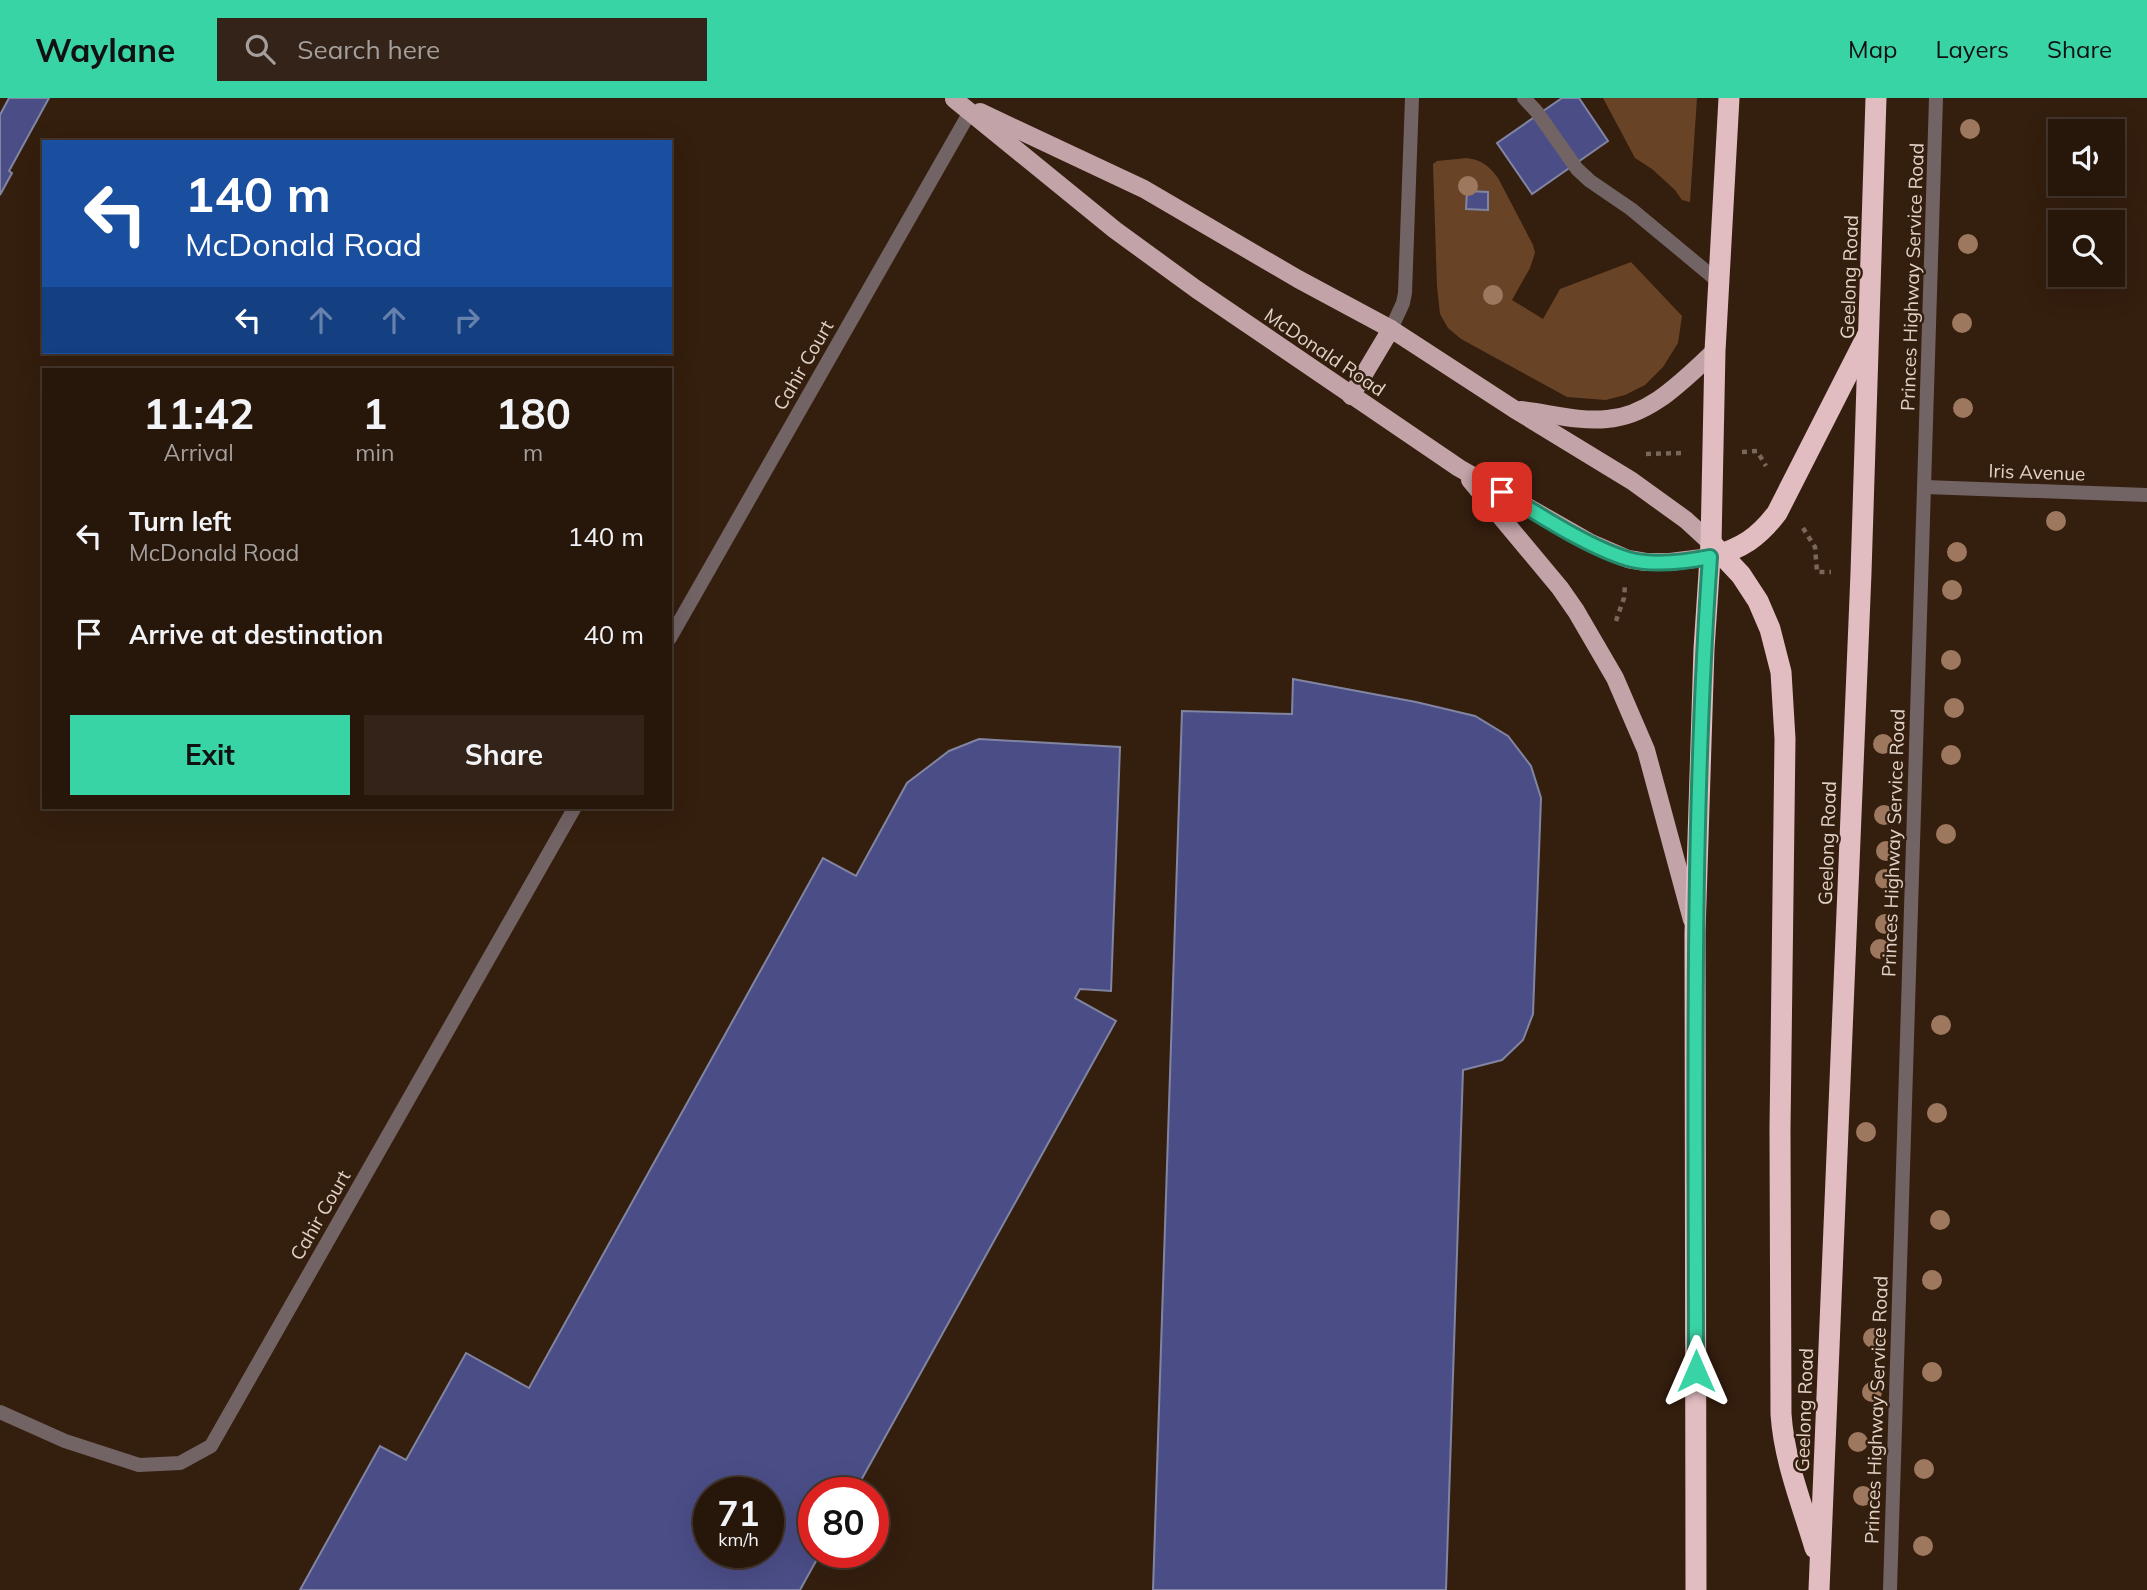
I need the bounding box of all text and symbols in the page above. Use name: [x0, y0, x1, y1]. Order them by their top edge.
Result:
search box: [217, 18, 707, 81]
text: Waylane: [35, 29, 175, 70]
icon: search: [241, 30, 279, 68]
text: Search here: [297, 33, 440, 66]
text: Map: [1848, 34, 1897, 64]
text: Layers: [1935, 34, 2009, 64]
text: Share: [2047, 34, 2112, 64]
map controls: [2048, 119, 2125, 287]
button: sound: [2048, 119, 2125, 196]
street label: Princes Highway Service Road: [1895, 143, 1929, 411]
text: 140 m: [185, 163, 331, 224]
icon: left: [70, 168, 161, 259]
button: search: [2048, 210, 2125, 287]
street label: Geelong Road: [1835, 215, 1863, 339]
text: McDonald Road: [185, 224, 422, 264]
icon: left: [229, 301, 267, 339]
icon: ahead: [302, 301, 340, 339]
icon: ahead: [375, 301, 413, 339]
icon: right: [448, 301, 486, 339]
street label: McDonald Road: [1260, 303, 1390, 401]
street label: Cahir Court: [768, 315, 839, 414]
text: 11:42: [143, 387, 254, 440]
text: 1: [362, 387, 387, 440]
text: 180: [495, 387, 571, 440]
text: Arrival: [163, 438, 234, 467]
text: min: [355, 438, 394, 467]
text: m: [523, 438, 543, 467]
street label: Iris Avenue: [1988, 458, 2086, 486]
pin: [1472, 462, 1532, 522]
icon: arrive: [1483, 473, 1521, 511]
text: Turn left: [129, 505, 231, 538]
icon: left: [70, 517, 108, 555]
text: 140 m: [568, 520, 644, 553]
text: McDonald Road: [129, 538, 299, 567]
icon: arrive: [70, 615, 108, 653]
text: Arrive at destination: [129, 618, 384, 651]
text: 40 m: [583, 618, 644, 651]
street label: Princes Highway Service Road: [1876, 709, 1910, 977]
button: Exit: [70, 715, 350, 795]
button: Share: [364, 715, 644, 795]
street label: Geelong Road: [1813, 781, 1841, 905]
street label: Cahir Court: [285, 1165, 356, 1264]
street label: Princes Highway Service Road: [1859, 1276, 1893, 1544]
position arrow: [1659, 1334, 1733, 1408]
street label: Geelong Road: [1790, 1348, 1818, 1472]
speed limit sign: 80: [798, 1477, 889, 1568]
text: 71: [717, 1491, 760, 1535]
text: km/h: [718, 1528, 759, 1551]

